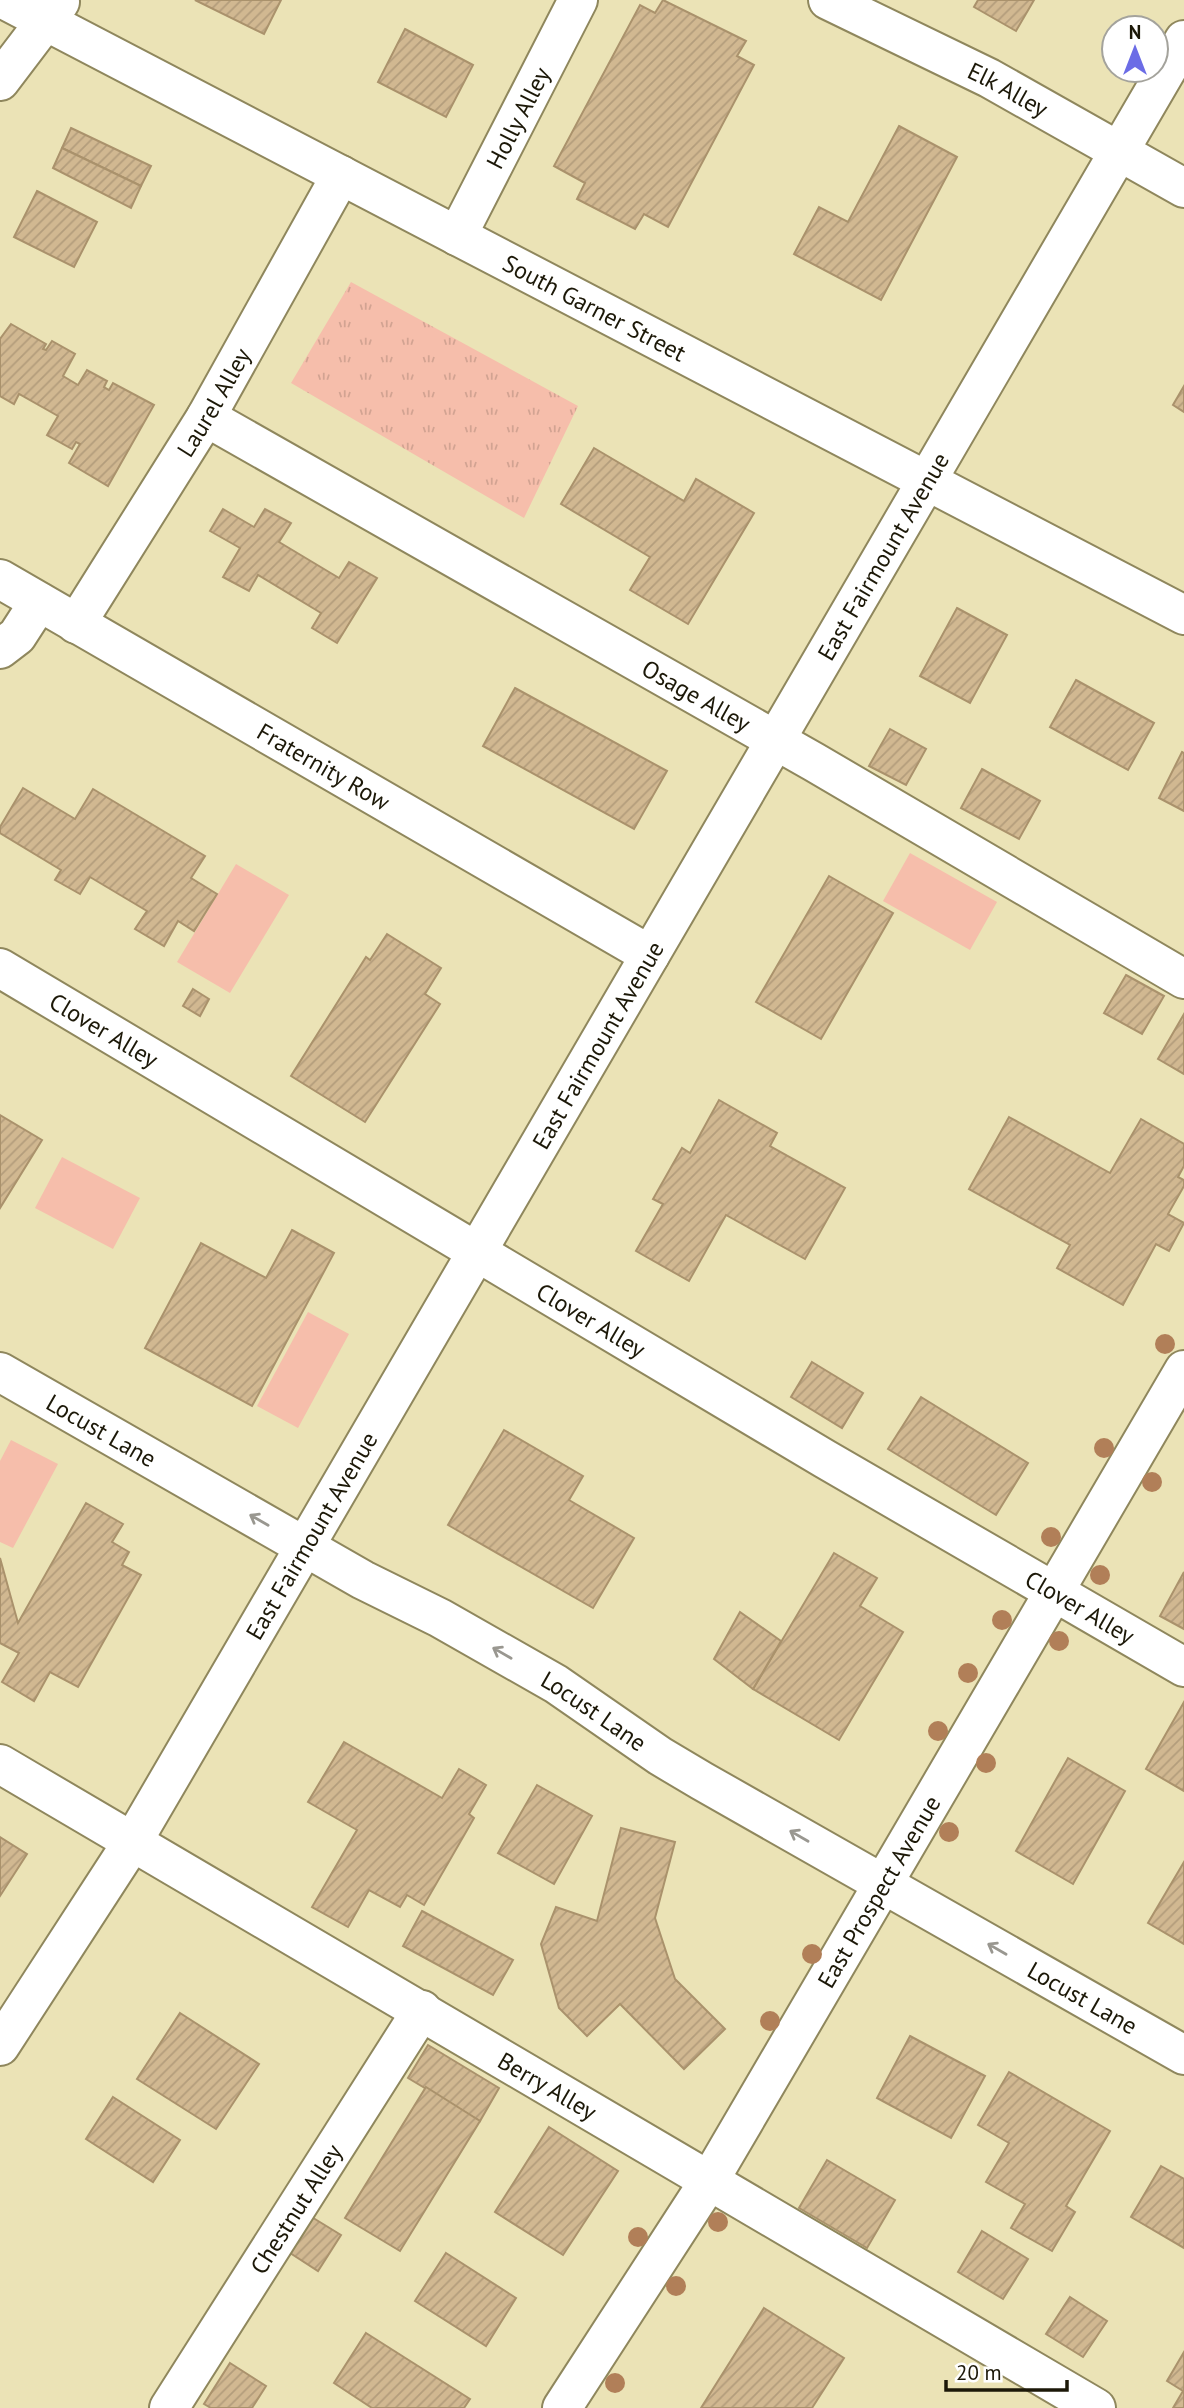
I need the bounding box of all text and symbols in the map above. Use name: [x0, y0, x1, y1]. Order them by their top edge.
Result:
north arrow: [1100, 14, 1170, 84]
text: N: [1129, 20, 1141, 44]
street label: Elk Alley: [963, 55, 1054, 124]
street label: Holly Alley: [479, 62, 557, 174]
street label: South Garner Street: [498, 247, 691, 368]
street label: Laurel Alley: [170, 342, 257, 462]
street label: East Fairmount Avenue: [810, 447, 956, 666]
street label: Osage Alley: [637, 652, 756, 738]
street label: Fraternity Row: [252, 716, 396, 817]
street label: East Fairmount Avenue: [525, 935, 670, 1155]
street label: Clover Alley: [44, 985, 164, 1074]
street label: Clover Alley: [531, 1275, 651, 1364]
street label: Locust Lane: [41, 1387, 162, 1474]
street label: East Fairmount Avenue: [238, 1426, 384, 1645]
one-way arrow: [250, 1513, 270, 1527]
street label: Clover Alley: [1020, 1563, 1141, 1651]
one-way arrow: [492, 1646, 512, 1660]
street label: Locust Lane: [536, 1663, 653, 1758]
street label: East Prospect Avenue: [810, 1790, 947, 1993]
one-way arrow: [790, 1829, 810, 1843]
one-way arrow: [987, 1942, 1007, 1956]
street label: Locust Lane: [1022, 1954, 1143, 2041]
street label: Berry Alley: [492, 2045, 603, 2127]
street label: Chestnut Alley: [243, 2138, 348, 2280]
scale bar: [946, 2348, 1067, 2392]
text: 20 m: [956, 2359, 1002, 2386]

